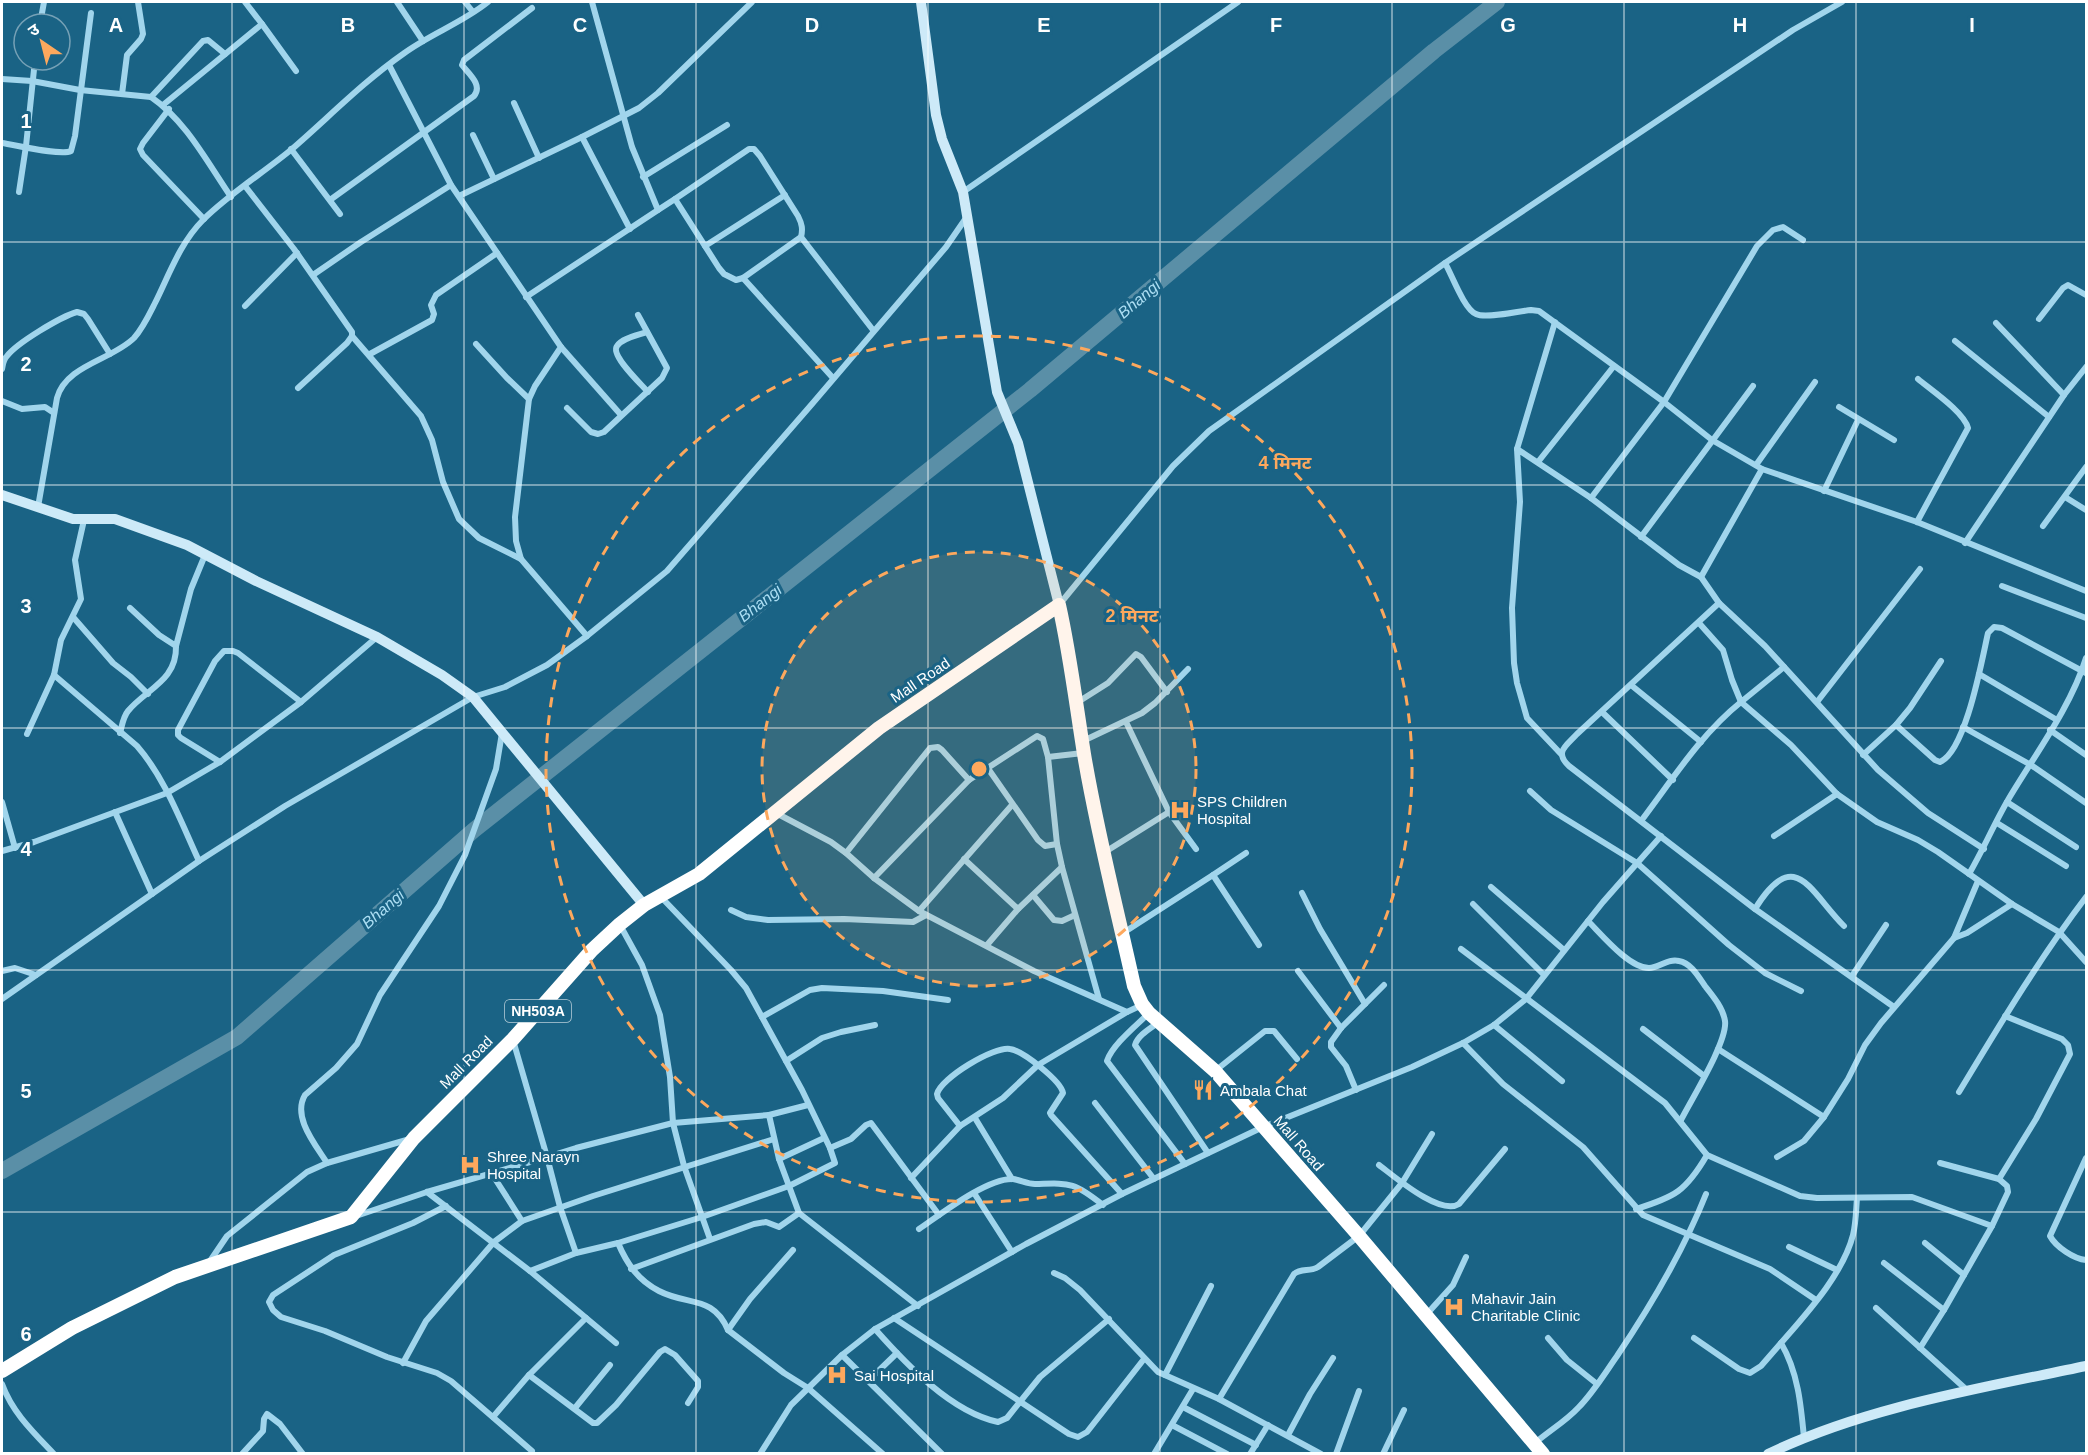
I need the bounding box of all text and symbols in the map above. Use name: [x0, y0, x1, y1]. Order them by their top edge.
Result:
north arrow: [12, 12, 72, 72]
text: A: [109, 14, 123, 36]
text: B: [341, 14, 355, 36]
text: C: [573, 14, 587, 36]
text: D: [805, 14, 819, 36]
text: E: [1037, 14, 1051, 36]
text: F: [1270, 14, 1282, 36]
text: G: [1500, 14, 1516, 36]
text: H: [1733, 14, 1747, 36]
text: I: [1969, 14, 1975, 36]
text: उ: [25, 20, 43, 40]
text: 1: [20, 110, 32, 132]
water label: Bhangi: [1114, 276, 1164, 322]
text: 2: [20, 353, 32, 375]
text: 4 मिनट: [1259, 453, 1312, 473]
water label: Bhangi: [735, 581, 785, 625]
text: 3: [20, 595, 32, 617]
text: 2 मिनट: [1106, 606, 1159, 626]
street label: Mall Road: [887, 654, 953, 706]
centre of rings: [969, 759, 989, 779]
place label: SPS Children Hospital: [1197, 793, 1287, 827]
hospital icon: SPS Children Hospital: [1168, 798, 1192, 822]
text: 4: [20, 838, 32, 860]
water label: Bhangi: [359, 886, 408, 932]
road number: NH503A: [505, 1000, 571, 1022]
street label: Mall Road: [436, 1032, 496, 1092]
restaurant icon: Ambala Chat: [1191, 1078, 1215, 1102]
text: 5: [20, 1080, 32, 1102]
place label: Ambala Chat: [1220, 1082, 1308, 1099]
street label: Mall Road: [1270, 1112, 1328, 1174]
place label: Shree Narayn Hospital: [487, 1148, 580, 1182]
hospital icon: Shree Narayn Hospital: [458, 1153, 482, 1177]
place label: Mahavir Jain Charitable Clinic: [1471, 1290, 1581, 1324]
hospital icon: Mahavir Jain Charitable Clinic: [1442, 1295, 1466, 1319]
text: 6: [20, 1323, 32, 1345]
hospital icon: Sai Hospital: [825, 1363, 849, 1387]
place label: Sai Hospital: [854, 1367, 934, 1384]

